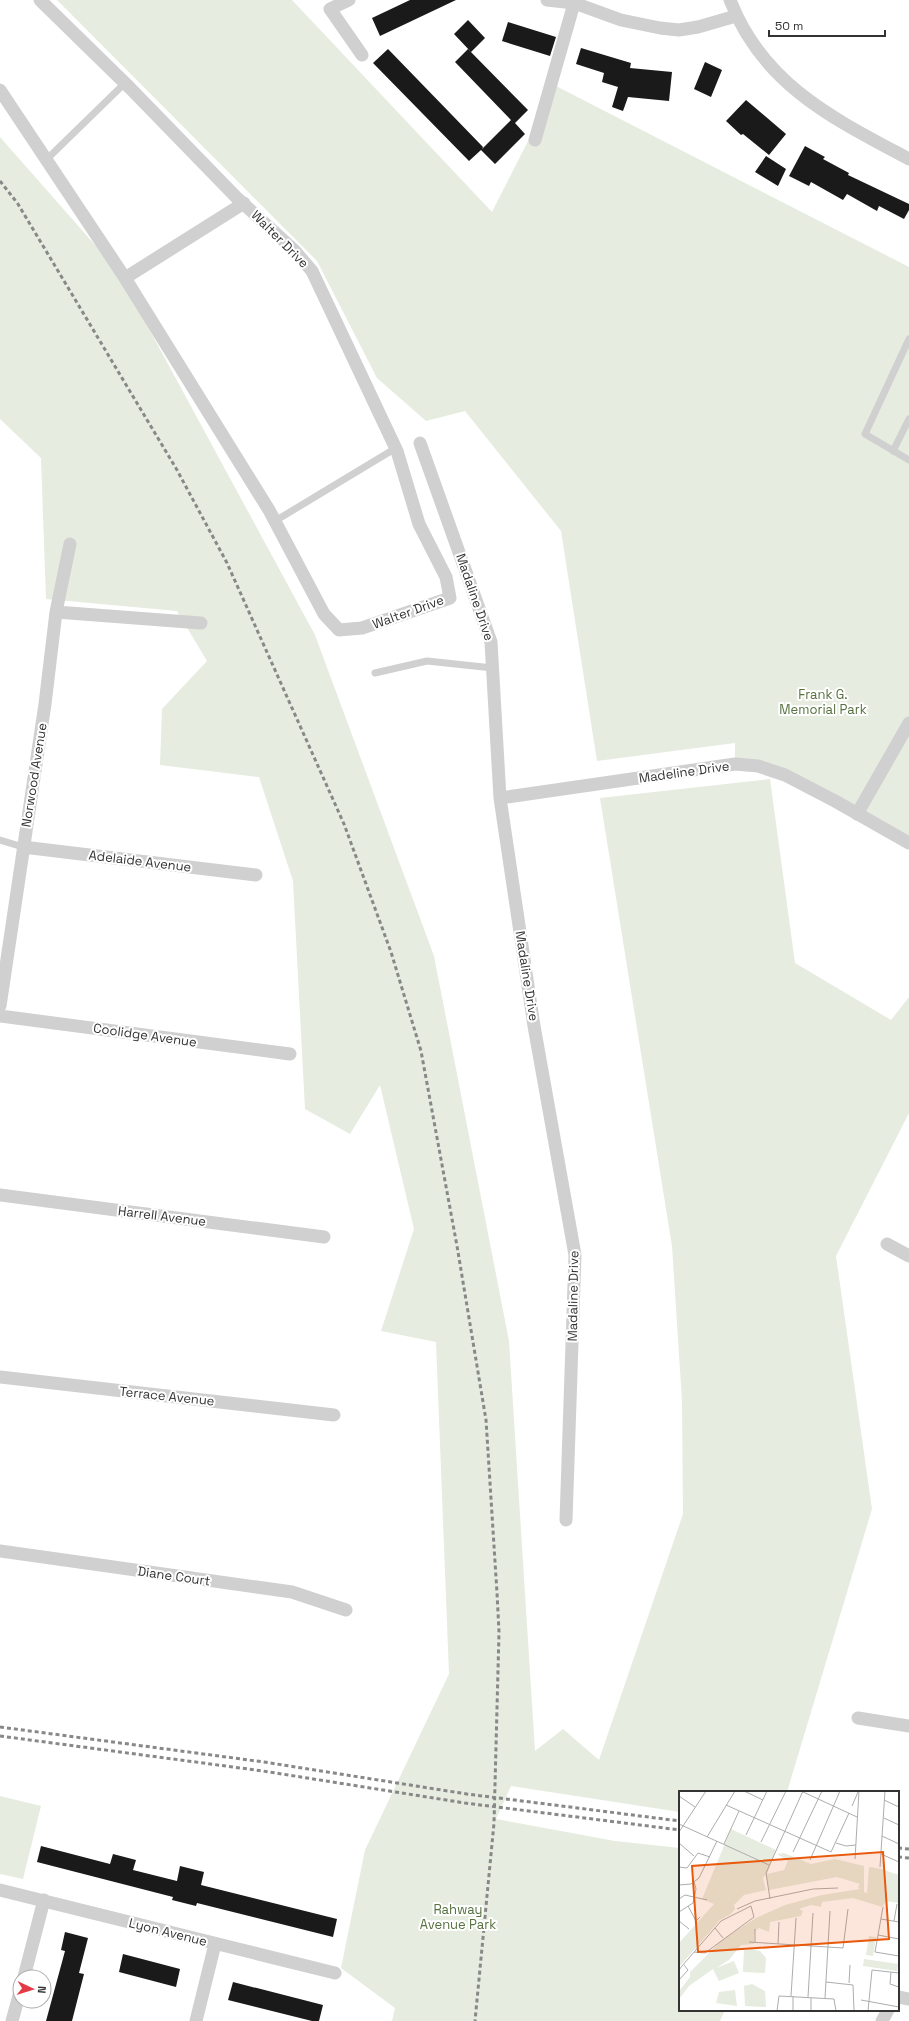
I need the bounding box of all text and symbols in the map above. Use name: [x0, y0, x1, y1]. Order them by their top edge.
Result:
scale bar: [769, 12, 885, 38]
text: 50 m: [775, 18, 803, 34]
street label: Walter Drive: [248, 207, 312, 271]
street label: Madaline Drive: [452, 551, 498, 643]
street label: Walter Drive: [370, 591, 446, 633]
park label: Frank G. Memorial Park: [779, 686, 867, 718]
street label: Norwood Avenue: [17, 722, 51, 828]
street label: Madeline Drive: [638, 757, 730, 787]
street label: Adelaide Avenue: [88, 846, 192, 876]
street label: Madaline Drive: [511, 930, 543, 1022]
street label: Coolidge Avenue: [92, 1019, 198, 1051]
street label: Harrell Avenue: [117, 1202, 207, 1230]
street label: Madaline Drive: [564, 1250, 582, 1342]
street label: Terrace Avenue: [119, 1383, 215, 1409]
street label: Diane Court: [136, 1562, 212, 1590]
inset map: [679, 1791, 899, 2011]
park label: Rahway Avenue Park: [420, 1901, 496, 1933]
street label: Lyon Avenue: [127, 1914, 209, 1950]
north arrow: [12, 1969, 52, 2009]
text: N: [35, 1986, 49, 1994]

